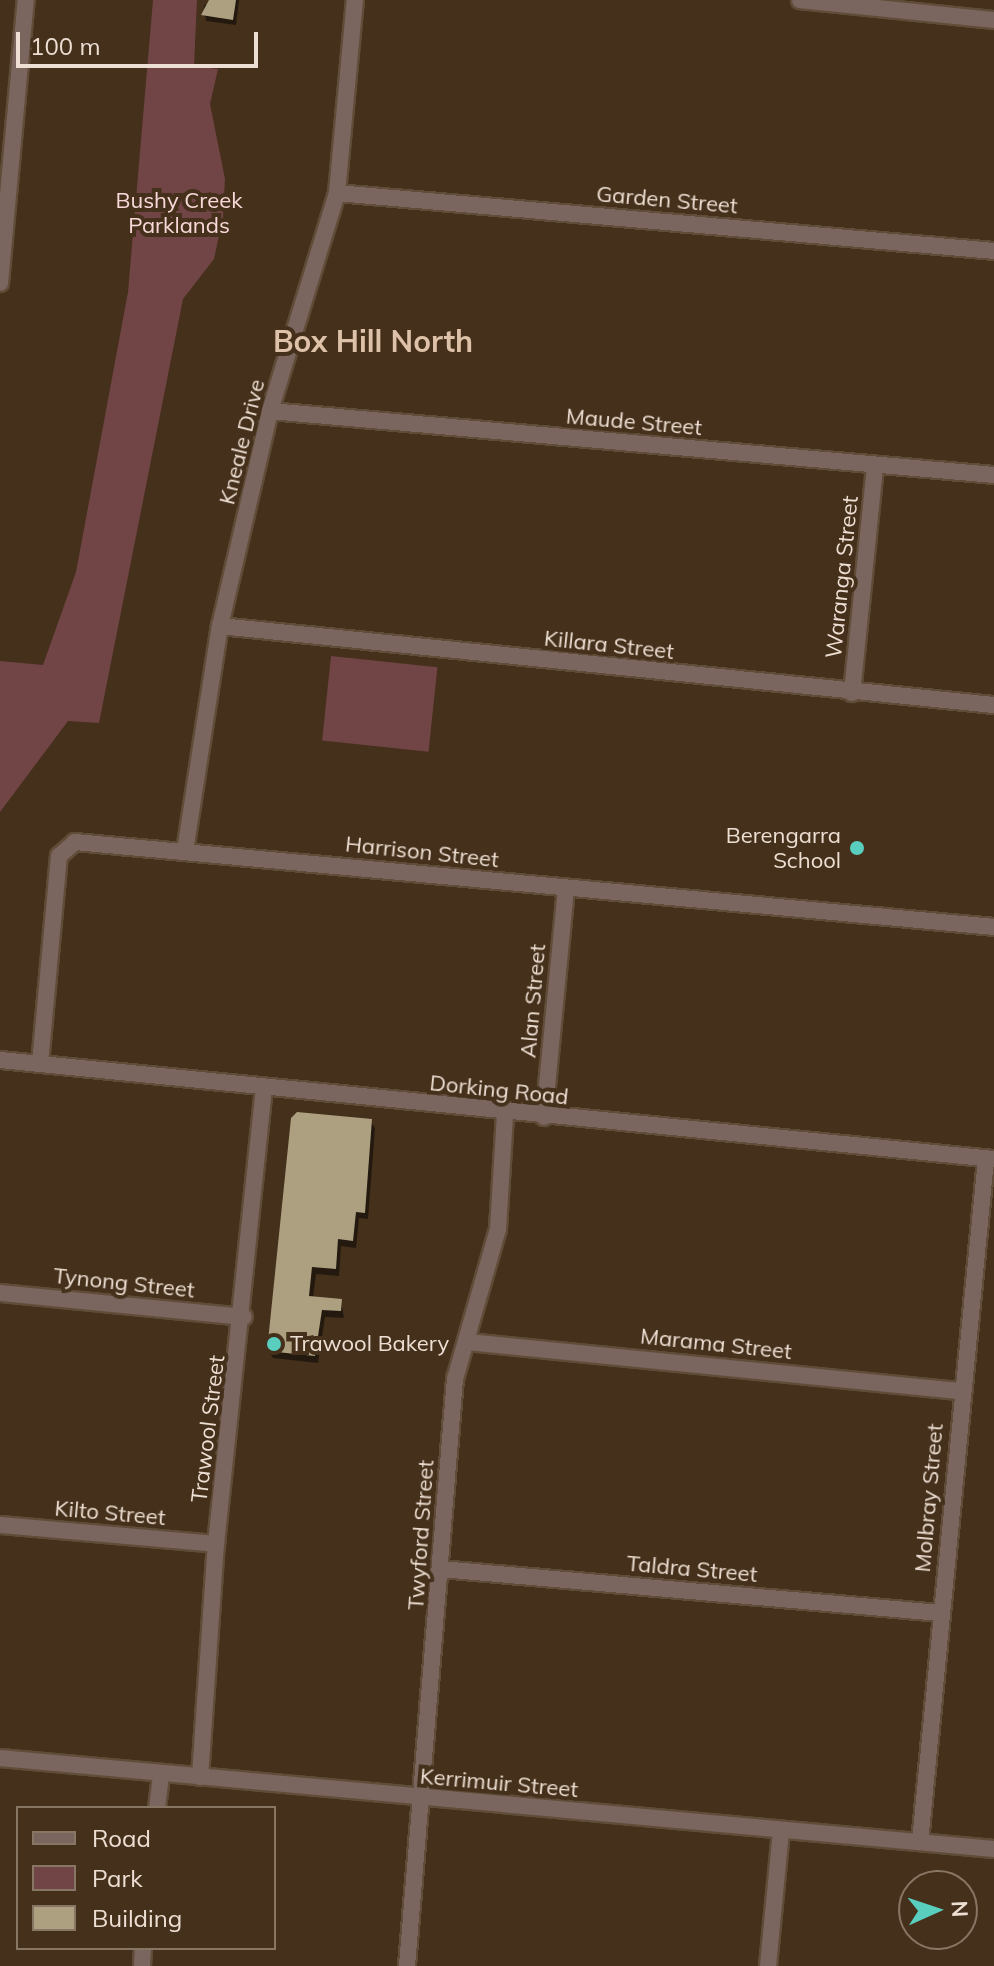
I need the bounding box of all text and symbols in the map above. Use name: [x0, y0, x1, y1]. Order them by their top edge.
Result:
scale bar: [20, 16, 262, 66]
text: 100 m: [30, 31, 101, 61]
street label: Garden Street: [595, 181, 739, 219]
park label: Bushy Creek Parklands: [116, 187, 242, 238]
district label: Box Hill North: [273, 323, 473, 359]
street label: Kneale Drive: [214, 377, 270, 507]
street label: Maude Street: [565, 403, 703, 441]
street label: Waranga Street: [820, 494, 864, 660]
street label: Killara Street: [543, 625, 675, 665]
place label: Berengarra School: [726, 822, 841, 874]
street label: Harrison Street: [344, 831, 500, 873]
marker: Berengarra School: [848, 839, 866, 857]
street label: Alan Street: [515, 943, 551, 1059]
street label: Dorking Road: [428, 1070, 570, 1110]
street label: Tynong Street: [52, 1262, 196, 1304]
street label: Marama Street: [639, 1323, 793, 1365]
place label: Trawool Bakery: [290, 1331, 449, 1357]
marker: Trawool Bakery: [265, 1335, 283, 1353]
street label: Trawool Street: [186, 1354, 230, 1504]
street label: Molbray Street: [909, 1423, 949, 1573]
street label: Twyford Street: [403, 1459, 439, 1611]
street label: Kilto Street: [53, 1495, 167, 1531]
street label: Taldra Street: [626, 1550, 758, 1588]
street label: Kerrimuir Street: [419, 1763, 579, 1803]
legend: [16, 1806, 276, 1950]
text: Road: [92, 1823, 151, 1853]
text: Park: [92, 1863, 143, 1893]
north arrow: [898, 1870, 978, 1950]
text: N: [946, 1900, 974, 1918]
text: Building: [92, 1903, 182, 1933]

